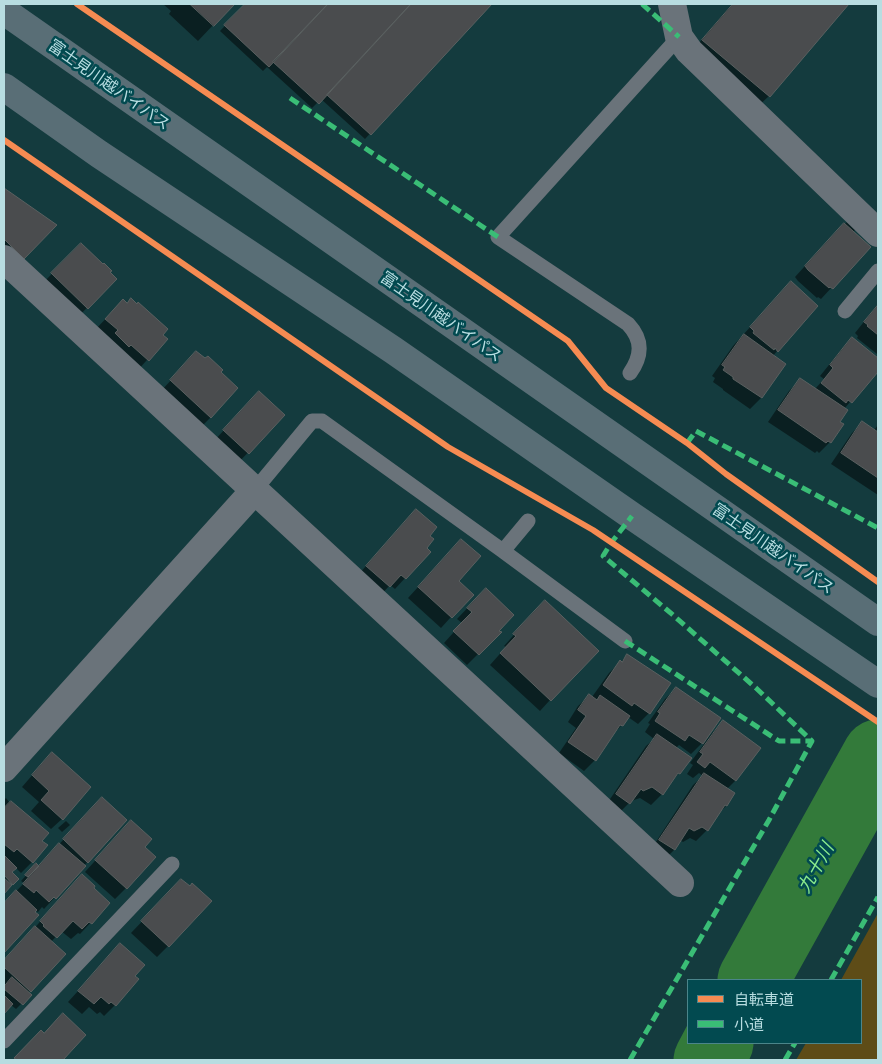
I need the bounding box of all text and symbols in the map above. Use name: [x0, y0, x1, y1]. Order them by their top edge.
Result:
street label: 富士見川越バイパス: [45, 36, 173, 134]
street label: 富士見川越バイパス: [377, 268, 505, 366]
street label: 富士見川越バイパス: [709, 500, 837, 598]
water label: 九十川: [793, 839, 839, 897]
legend: [687, 979, 862, 1044]
text: 自転車道: [734, 991, 794, 1008]
text: 小道: [734, 1016, 764, 1033]

